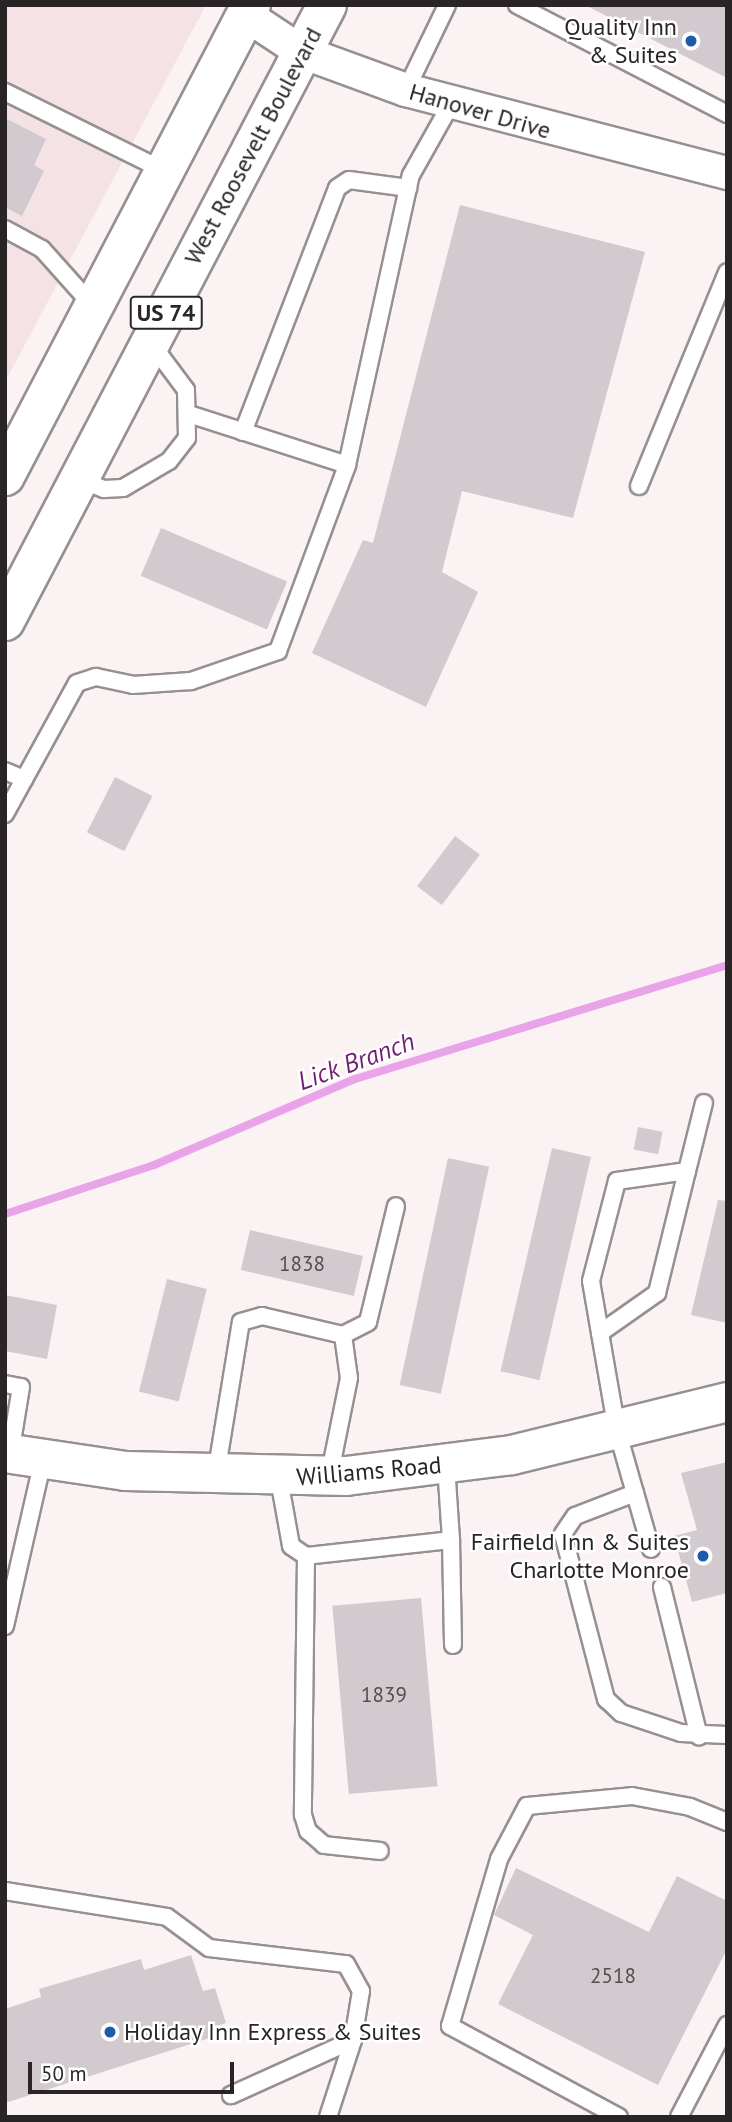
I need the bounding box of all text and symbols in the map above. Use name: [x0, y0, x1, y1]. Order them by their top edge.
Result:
place label: Quality Inn & Suites: [563, 13, 677, 69]
street label: West Roosevelt Boulevard: [178, 23, 328, 269]
marker: Quality Inn & Suites: [683, 33, 699, 49]
street label: Hanover Drive: [406, 77, 554, 145]
road number: US 74: [129, 294, 203, 332]
water label: Lick Branch: [293, 1025, 419, 1097]
house number: 1838: [279, 1251, 325, 1277]
street label: Williams Road: [295, 1450, 443, 1492]
place label: Fairfield Inn & Suites Charlotte Monroe: [471, 1528, 689, 1584]
marker: Fairfield Inn & Suites Charlotte Monroe: [695, 1548, 711, 1564]
house number: 1839: [361, 1682, 407, 1708]
house number: 2518: [590, 1963, 636, 1989]
place label: Holiday Inn Express & Suites: [124, 2018, 422, 2046]
marker: Holiday Inn Express & Suites: [102, 2024, 118, 2040]
scale bar: [32, 2048, 238, 2092]
text: 50 m: [41, 2060, 87, 2087]

